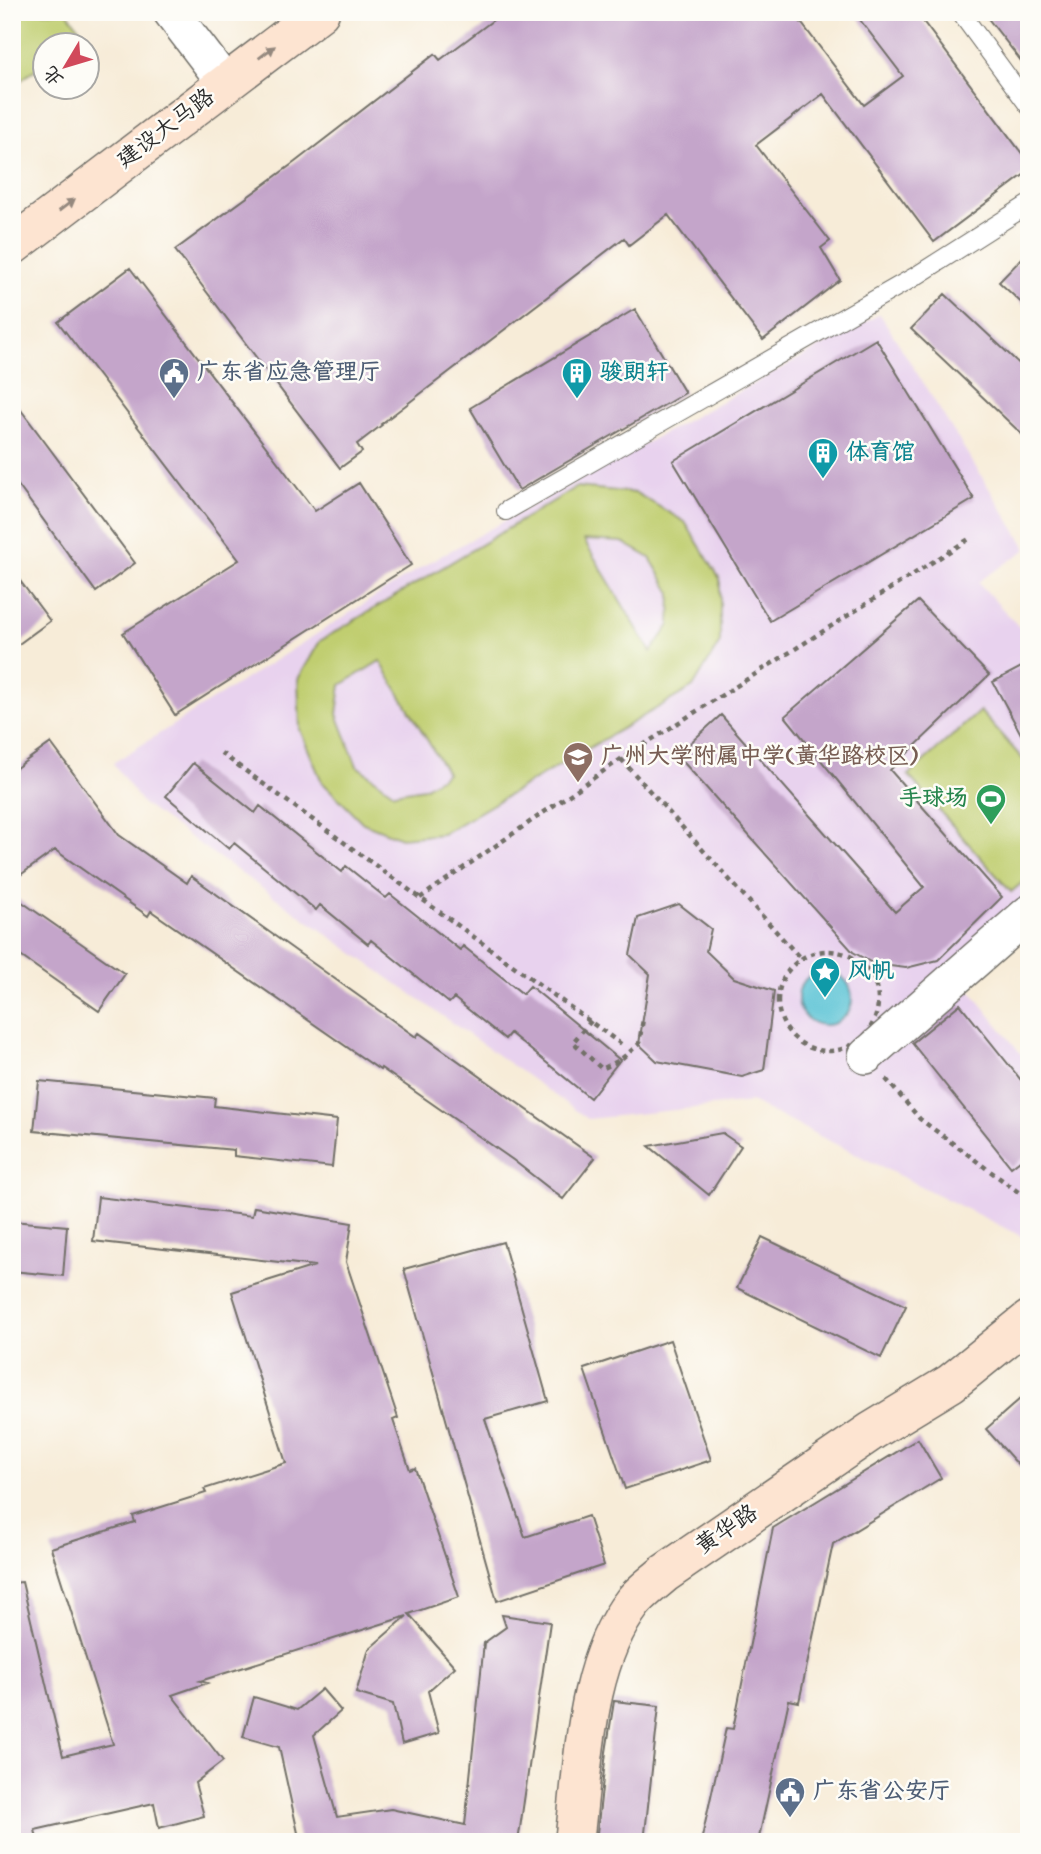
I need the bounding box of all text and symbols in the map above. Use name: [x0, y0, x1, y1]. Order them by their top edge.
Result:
north arrow: [32, 32, 102, 102]
one-way arrow: [258, 45, 276, 60]
text: 北: [38, 60, 69, 91]
street label: 建设大马路: [111, 82, 221, 176]
one-way arrow: [57, 197, 75, 212]
public building icon: 广东省应急管理厅: [157, 356, 191, 400]
building icon: 骏朗轩: [560, 356, 594, 400]
place label: 广东省应急管理厅: [197, 358, 381, 388]
place label: 骏朗轩: [600, 358, 669, 388]
building icon: 体育馆: [806, 436, 840, 480]
place label: 体育馆: [846, 438, 915, 468]
school or university icon: 广州大学附属中学(黄华路校区): [561, 740, 595, 784]
place label: 广州大学附属中学(黄华路校区): [601, 742, 919, 772]
sports icon: 手球场: [974, 782, 1008, 826]
place label: 手球场: [899, 784, 968, 814]
place icon: 风帆: [808, 955, 842, 999]
place label: 风帆: [848, 957, 894, 987]
street label: 黄华路: [690, 1498, 764, 1562]
public building icon: 广东省公安厅: [773, 1775, 807, 1819]
place label: 广东省公安厅: [813, 1777, 951, 1807]

